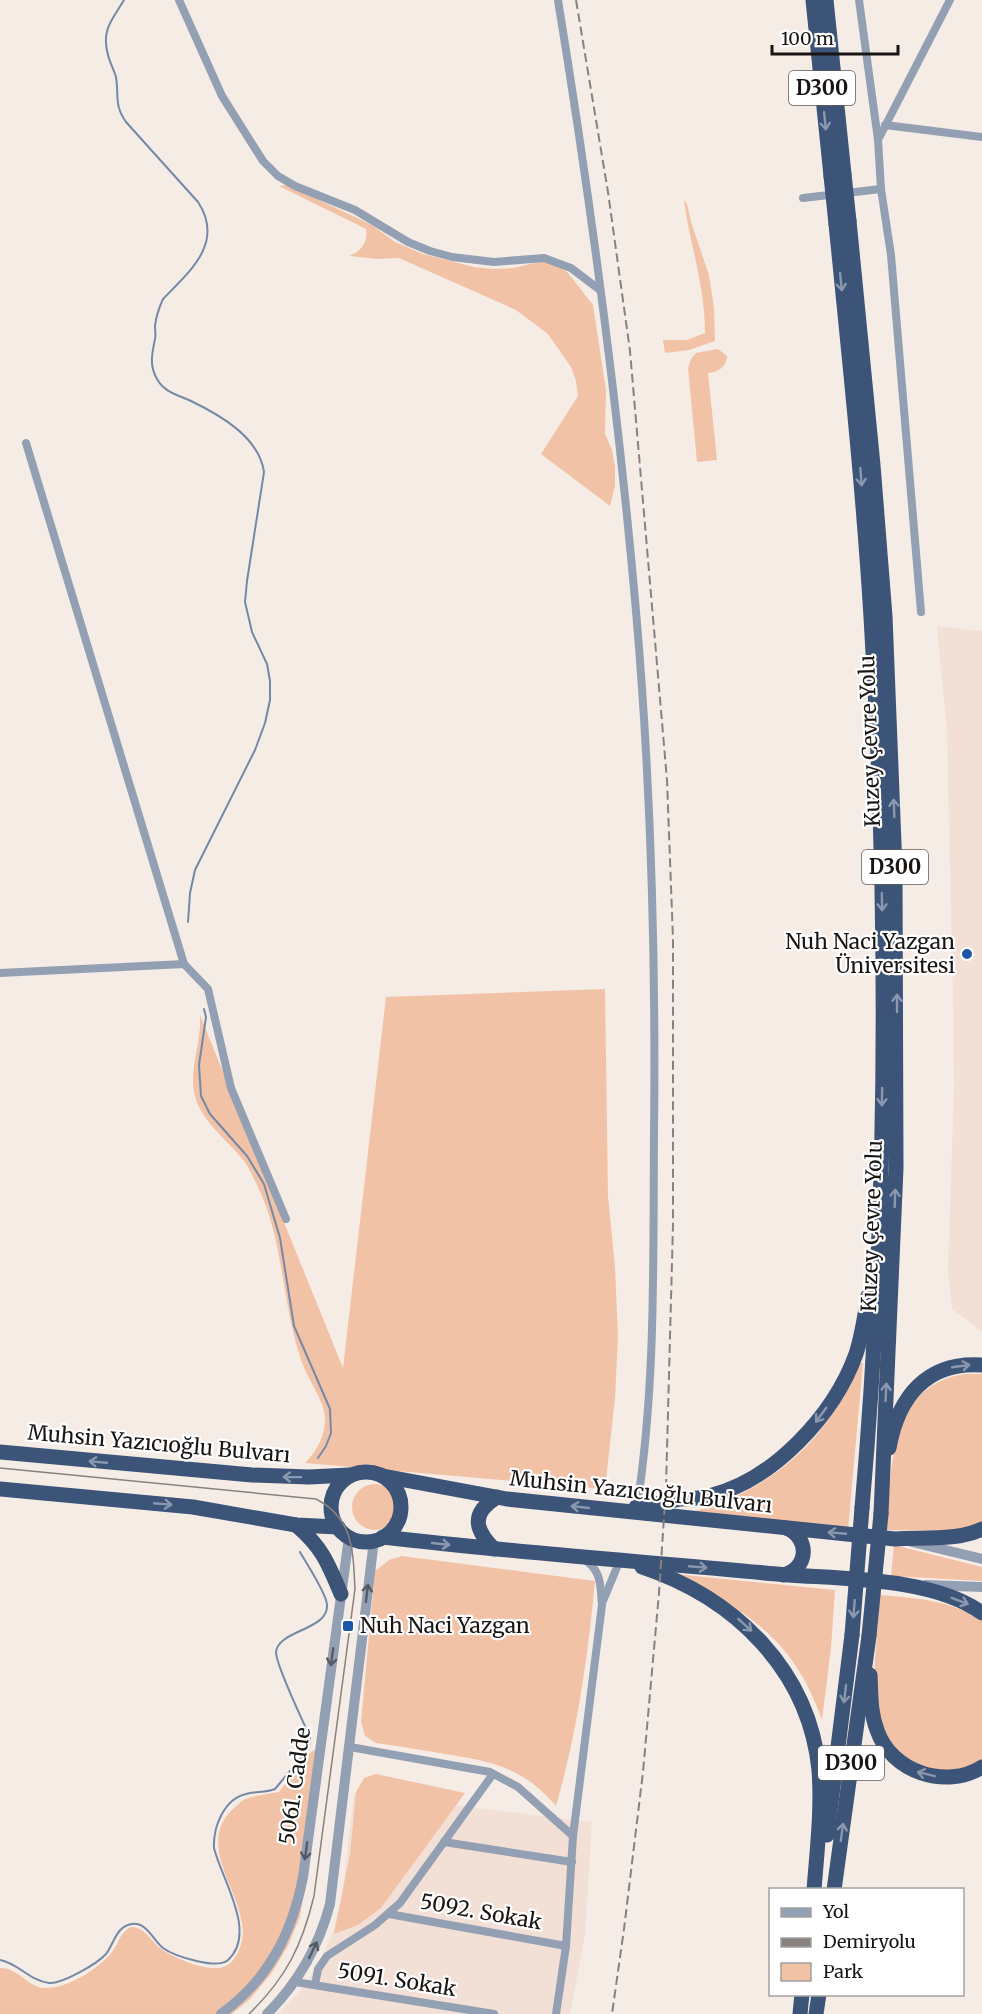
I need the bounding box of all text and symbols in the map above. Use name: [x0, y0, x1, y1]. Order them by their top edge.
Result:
scale bar: [772, 18, 898, 56]
text: 100 m: [781, 27, 834, 50]
road number: D300: [789, 71, 855, 105]
one-way arrow: [820, 110, 831, 130]
one-way arrow: [836, 272, 847, 292]
one-way arrow: [855, 466, 866, 486]
street label: Kuzey Çevre Yolu: [853, 655, 886, 827]
one-way arrow: [888, 798, 899, 818]
road number: D300: [862, 850, 928, 884]
one-way arrow: [876, 891, 888, 911]
place label: Nuh Naci Yazgan Üniversitesi: [785, 928, 955, 979]
marker: Nuh Naci Yazgan Üniversitesi: [960, 947, 974, 961]
one-way arrow: [891, 993, 903, 1013]
one-way arrow: [876, 1086, 887, 1106]
street label: Kuzey Çevre Yolu: [855, 1140, 888, 1312]
one-way arrow: [889, 1188, 900, 1208]
one-way arrow: [951, 1360, 970, 1371]
one-way arrow: [880, 1383, 891, 1403]
one-way arrow: [814, 1407, 827, 1423]
street label: Muhsin Yazıcıoğlu Bulvarı: [26, 1419, 292, 1468]
one-way arrow: [88, 1456, 108, 1467]
street label: Muhsin Yazıcıoğlu Bulvarı: [508, 1464, 774, 1519]
one-way arrow: [283, 1471, 303, 1483]
one-way arrow: [152, 1499, 172, 1510]
one-way arrow: [571, 1501, 591, 1512]
one-way arrow: [828, 1527, 848, 1538]
one-way arrow: [430, 1539, 450, 1550]
one-way arrow: [687, 1562, 707, 1573]
one-way arrow: [362, 1583, 373, 1603]
one-way arrow: [950, 1597, 969, 1608]
one-way arrow: [848, 1598, 859, 1618]
place label: Nuh Naci Yazgan: [360, 1612, 530, 1639]
one-way arrow: [737, 1618, 752, 1632]
marker: Nuh Naci Yazgan: [341, 1619, 355, 1633]
one-way arrow: [327, 1647, 338, 1667]
one-way arrow: [839, 1683, 850, 1703]
street label: 5061. Cadde: [273, 1725, 316, 1846]
road number: D300: [818, 1746, 884, 1780]
one-way arrow: [917, 1768, 936, 1780]
one-way arrow: [836, 1822, 847, 1842]
one-way arrow: [300, 1840, 311, 1860]
street label: 5092. Sokak: [418, 1888, 545, 1936]
legend: [769, 1888, 964, 1996]
text: Yol: [822, 1900, 849, 1923]
text: Demiryolu: [823, 1930, 916, 1953]
one-way arrow: [308, 1942, 320, 1960]
street label: 5091. Sokak: [336, 1957, 459, 2002]
text: Park: [823, 1960, 864, 1983]

